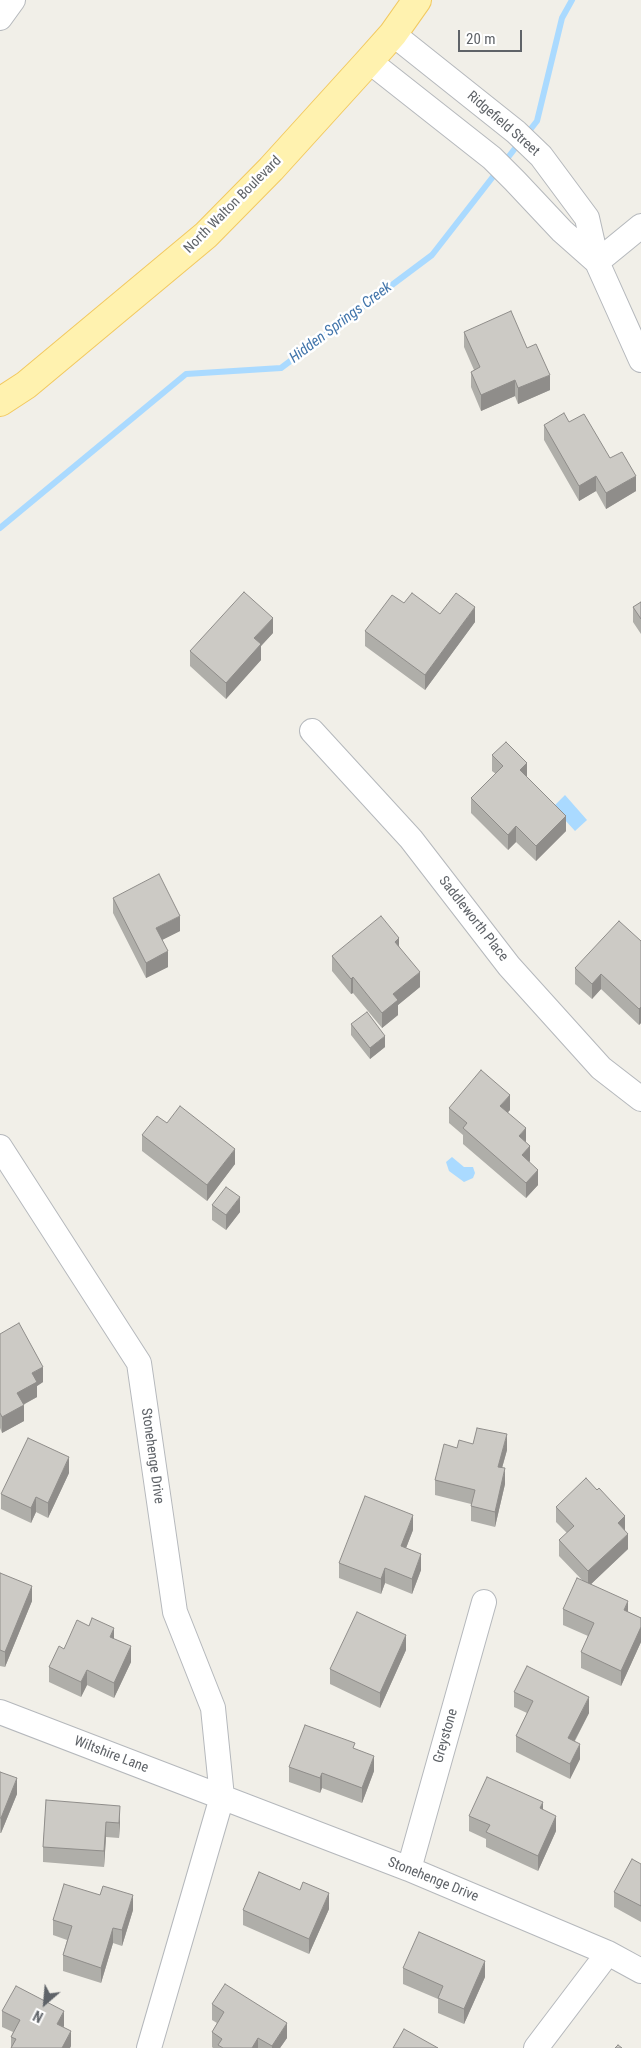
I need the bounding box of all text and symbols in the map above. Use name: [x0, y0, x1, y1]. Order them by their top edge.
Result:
scale bar: [461, 20, 525, 52]
text: 20 m: [466, 30, 496, 48]
street label: Ridgefield Street: [463, 88, 543, 160]
street label: North Walton Boulevard: [181, 153, 285, 257]
water label: Hidden Springs Creek: [286, 279, 396, 367]
street label: Saddleworth Place: [435, 873, 511, 965]
street label: Stonehenge Drive: [137, 1407, 167, 1505]
street label: Greystone: [430, 1707, 462, 1765]
street label: Wiltshire Lane: [71, 1733, 151, 1777]
street label: Stonehenge Drive: [385, 1854, 481, 1906]
north arrow: [20, 1978, 70, 2028]
text: N: [31, 2007, 46, 2025]

